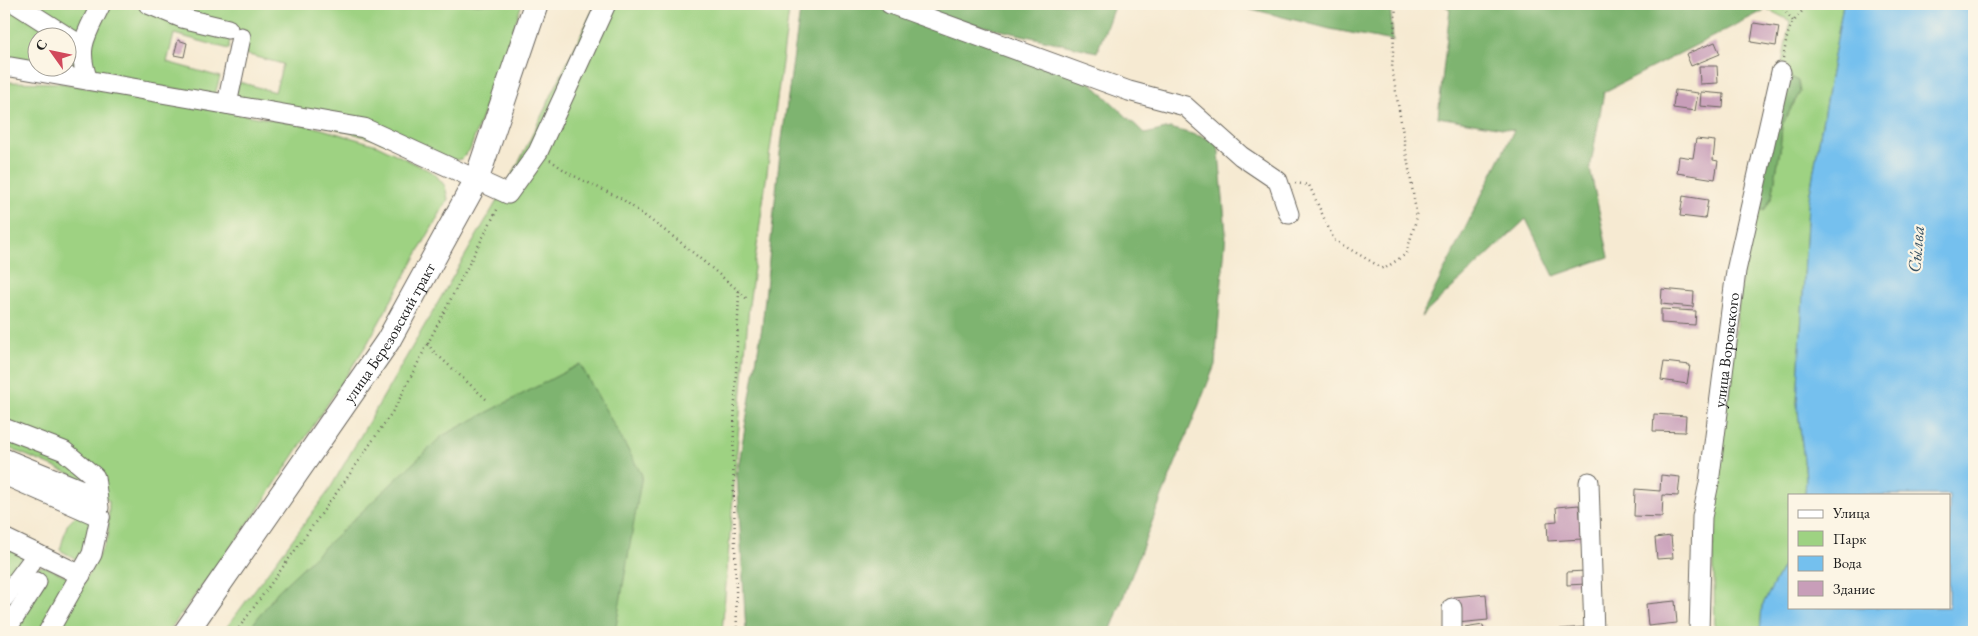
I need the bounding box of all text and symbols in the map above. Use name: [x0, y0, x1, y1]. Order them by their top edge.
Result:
north arrow: [28, 28, 78, 78]
text: С: [31, 36, 51, 54]
water label: Сы́лва: [1902, 224, 1929, 273]
street label: улица Березовский тракт: [338, 259, 440, 407]
street label: улица Воровского: [1709, 291, 1744, 409]
legend: [1788, 494, 1950, 608]
text: Улица: [1832, 503, 1870, 522]
text: Парк: [1833, 529, 1866, 548]
text: Вода: [1833, 553, 1862, 572]
text: Здание: [1833, 579, 1875, 598]

